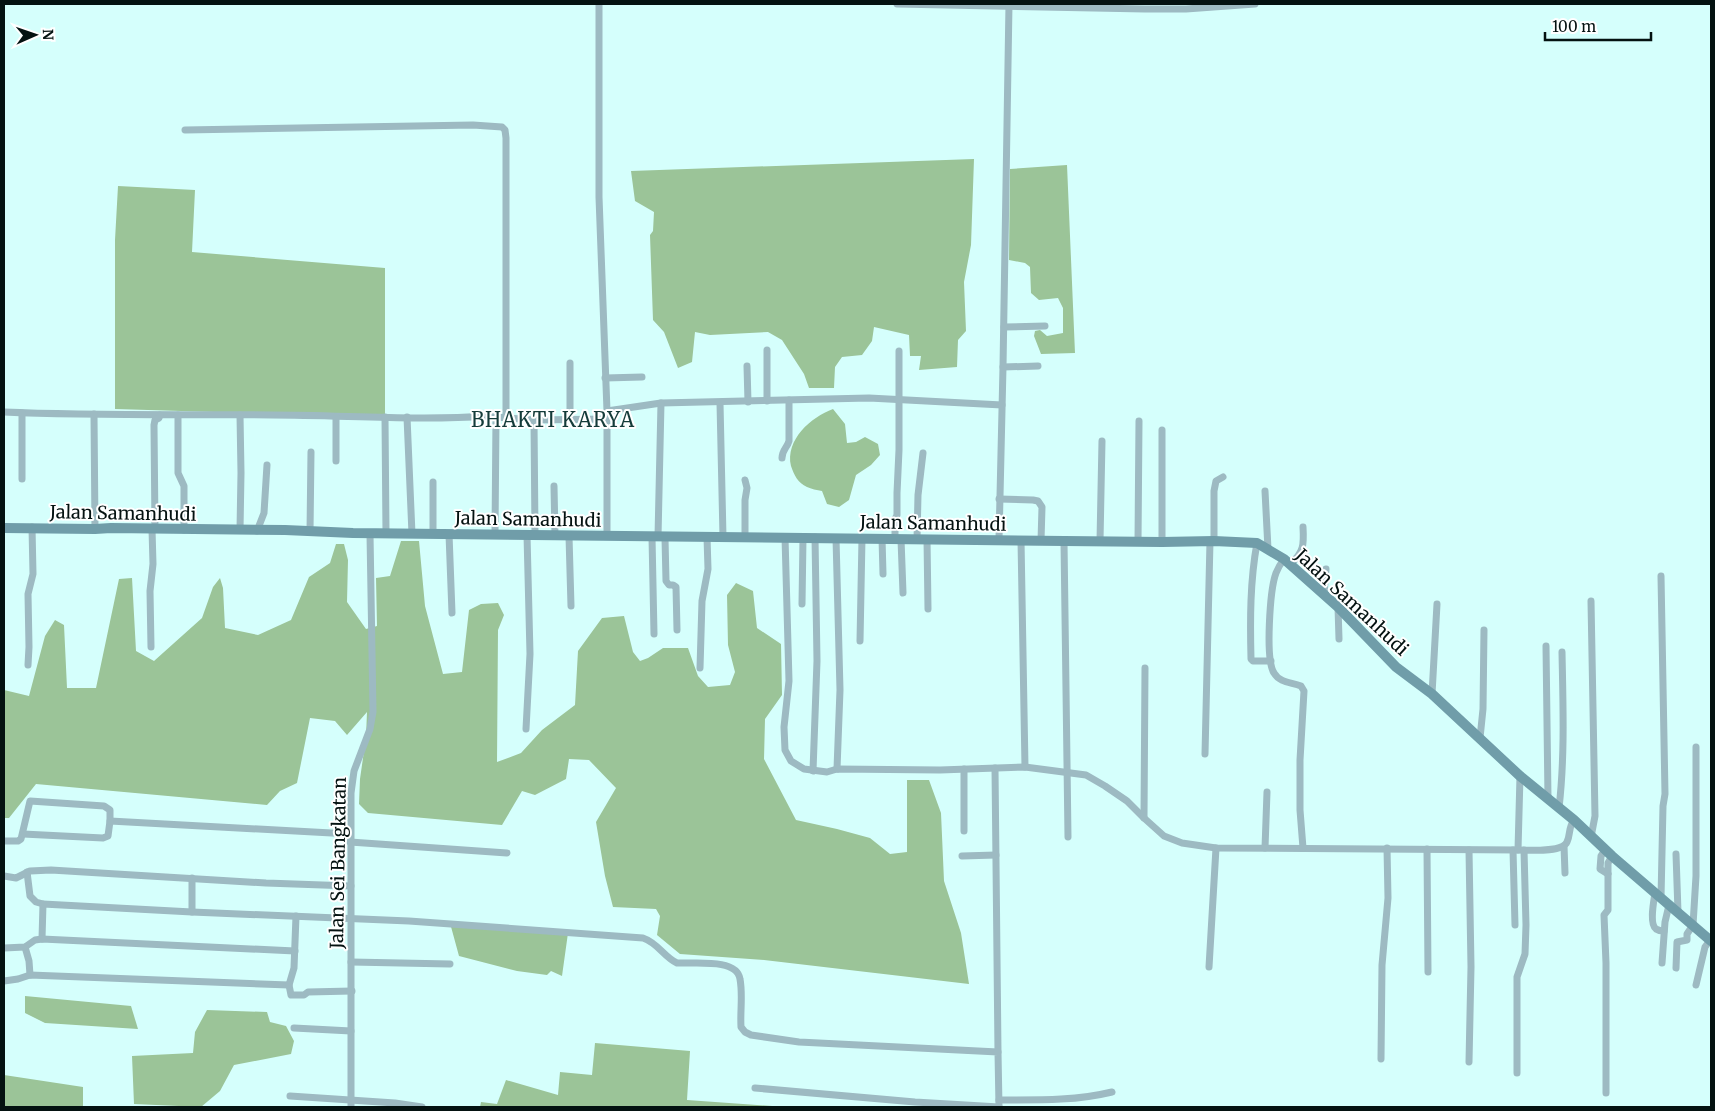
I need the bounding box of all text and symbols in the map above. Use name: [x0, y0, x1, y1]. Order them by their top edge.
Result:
north arrow: [10, 10, 60, 60]
scale bar: [1545, 10, 1651, 42]
text: 100 m: [1552, 17, 1596, 36]
text: N: [39, 29, 57, 40]
district label: BHAKTI KARYA: [471, 407, 635, 432]
street label: Jalan Samanhudi: [48, 500, 197, 526]
street label: Jalan Samanhudi: [453, 506, 602, 532]
street label: Jalan Samanhudi: [858, 510, 1007, 536]
street label: Jalan Samanhudi: [1290, 543, 1414, 661]
street label: Jalan Sei Bangkatan: [325, 777, 351, 950]

